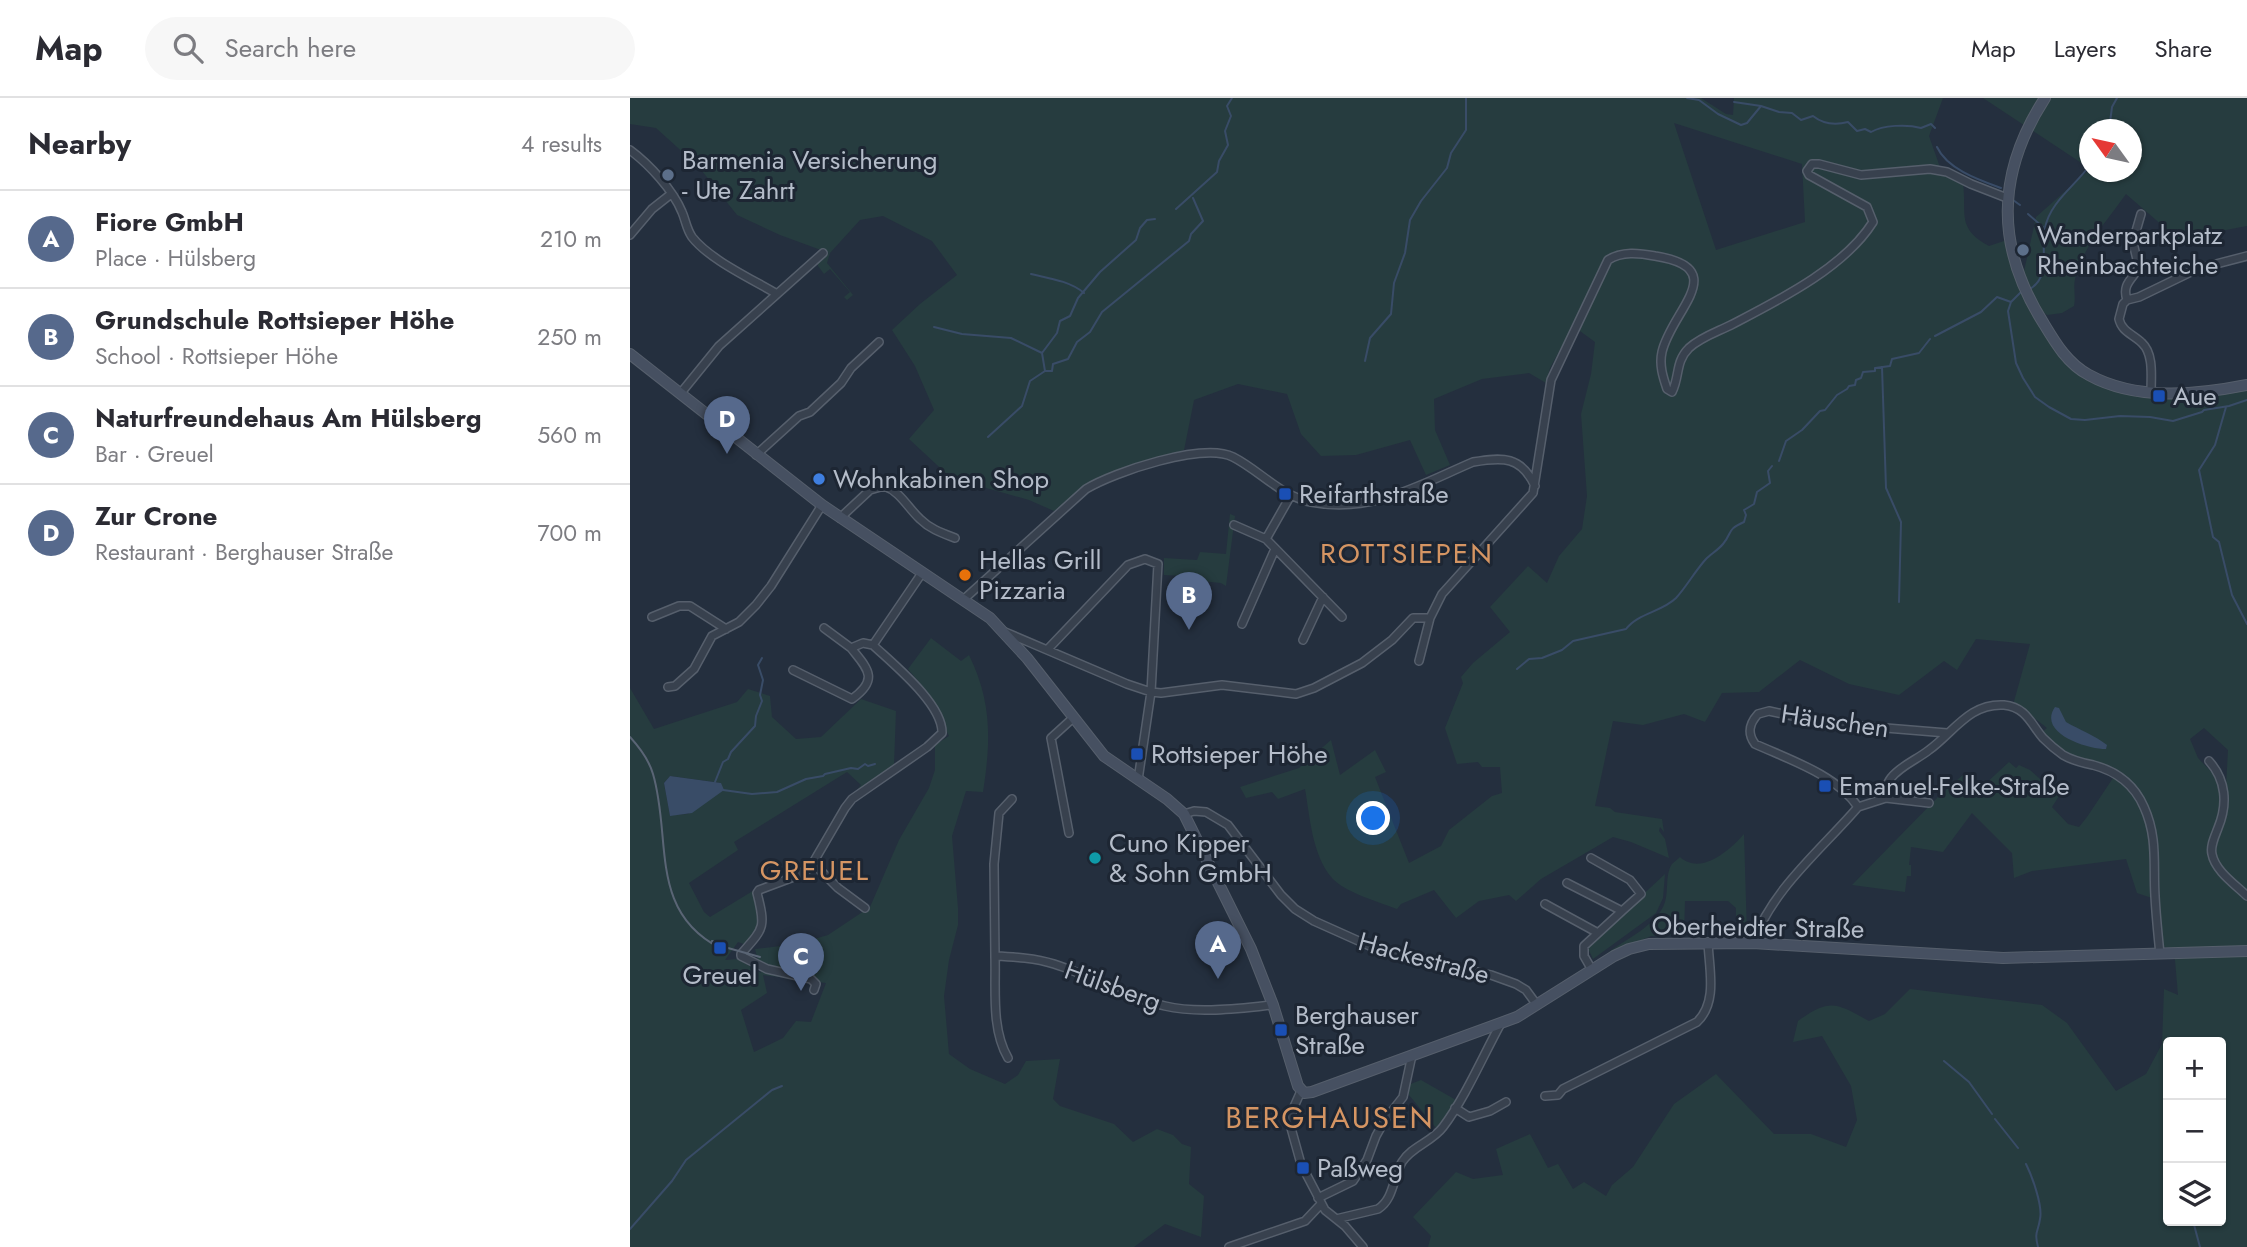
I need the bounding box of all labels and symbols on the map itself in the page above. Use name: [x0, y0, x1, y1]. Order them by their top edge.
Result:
north arrow: [2079, 119, 2142, 182]
place label: Barmenia Versicherung - Ute Zahrt: [682, 141, 937, 209]
marker: Barmenia Versicherung - Ute Zahrt: [660, 167, 676, 183]
place label: Wanderparkplatz Rheinbachteiche: [2037, 216, 2223, 284]
marker: Wanderparkplatz Rheinbachteiche: [2015, 242, 2031, 258]
place label: Aue: [2173, 377, 2217, 415]
marker: Aue: [2151, 388, 2167, 404]
pin: D: [704, 396, 750, 454]
place label: Wohnkabinen Shop: [833, 460, 1049, 498]
marker: Wohnkabinen Shop: [811, 471, 827, 487]
place label: Reifarthstraße: [1299, 475, 1449, 513]
marker: Reifarthstraße: [1277, 486, 1293, 502]
district label: ROTTSIEPEN: [1320, 533, 1494, 574]
place label: Hellas Grill Pizzaria: [979, 541, 1102, 609]
marker: Hellas Grill Pizzaria: [957, 567, 973, 583]
pin: B: [1166, 572, 1212, 630]
street label: Häuschen: [1779, 695, 1891, 747]
place label: Rottsieper Höhe: [1151, 735, 1328, 773]
marker: Rottsieper Höhe: [1129, 746, 1145, 762]
place label: Emanuel-Felke-Straße: [1839, 767, 2070, 805]
marker: Emanuel-Felke-Straße: [1817, 778, 1833, 794]
your location: [1356, 801, 1390, 835]
place label: Cuno Kipper & Sohn GmbH: [1109, 824, 1272, 892]
district label: GREUEL: [760, 850, 870, 891]
marker: Cuno Kipper & Sohn GmbH: [1087, 850, 1103, 866]
street label: Oberheidter Straße: [1651, 906, 1865, 948]
pin: A: [1195, 921, 1241, 979]
street label: Hackestraße: [1354, 922, 1494, 994]
pin: C: [778, 933, 824, 991]
marker: Greuel: [712, 940, 728, 956]
street label: Hülsberg: [1059, 951, 1167, 1021]
place label: Greuel: [682, 956, 758, 994]
place label: Berghauser Straße: [1295, 996, 1419, 1064]
marker: Berghauser Straße: [1273, 1022, 1289, 1038]
district label: BERGHAUSEN: [1225, 1096, 1435, 1139]
place label: Paßweg: [1317, 1149, 1403, 1187]
marker: Paßweg: [1295, 1160, 1311, 1176]

